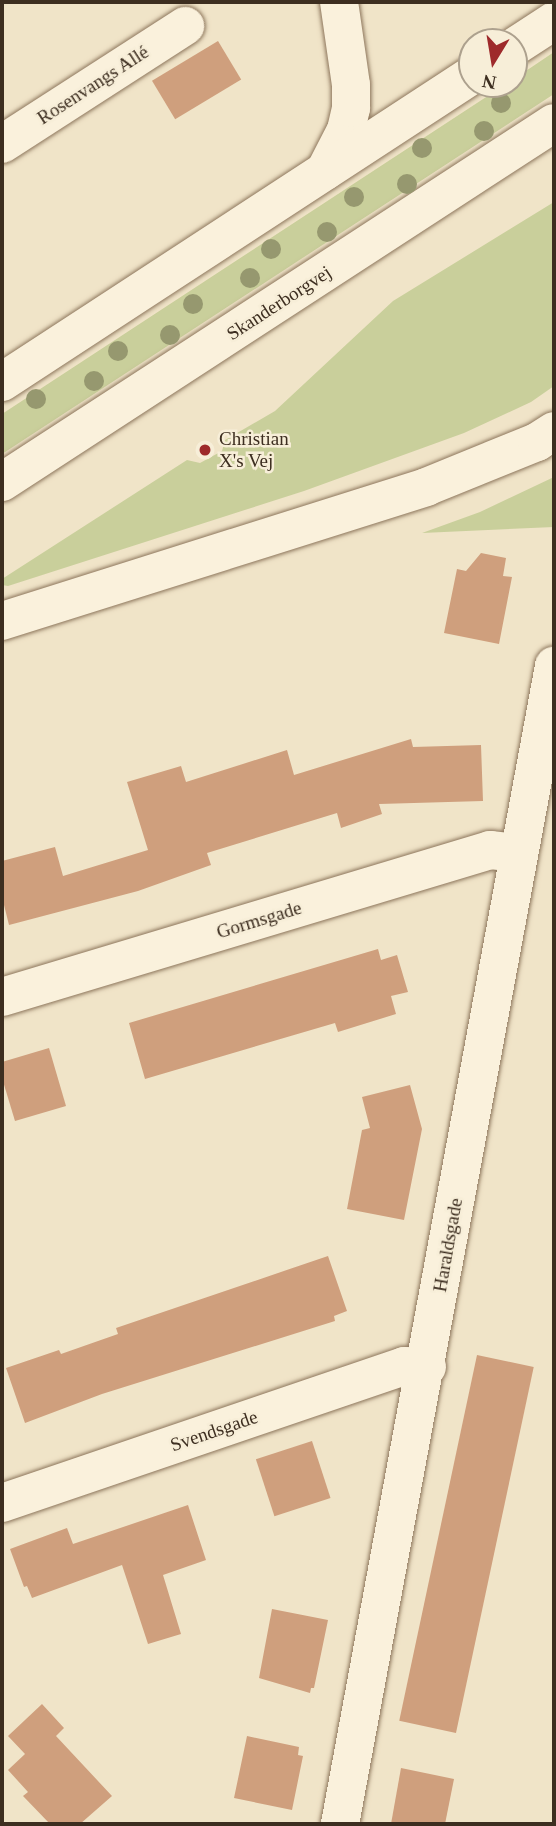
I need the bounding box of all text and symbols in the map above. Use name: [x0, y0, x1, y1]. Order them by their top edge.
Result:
north arrow: [458, 28, 528, 98]
street label: Rosenvangs Allé: [33, 40, 153, 130]
text: N: [481, 71, 498, 94]
street label: Skanderborgvej: [222, 261, 336, 345]
place label: Christian X's Vej: [219, 428, 289, 472]
marker: Christian X's Vej: [197, 442, 213, 458]
street label: Gormsgade: [214, 896, 304, 944]
street label: Haraldsgade: [429, 1196, 467, 1294]
street label: Svendsgade: [167, 1405, 261, 1457]

